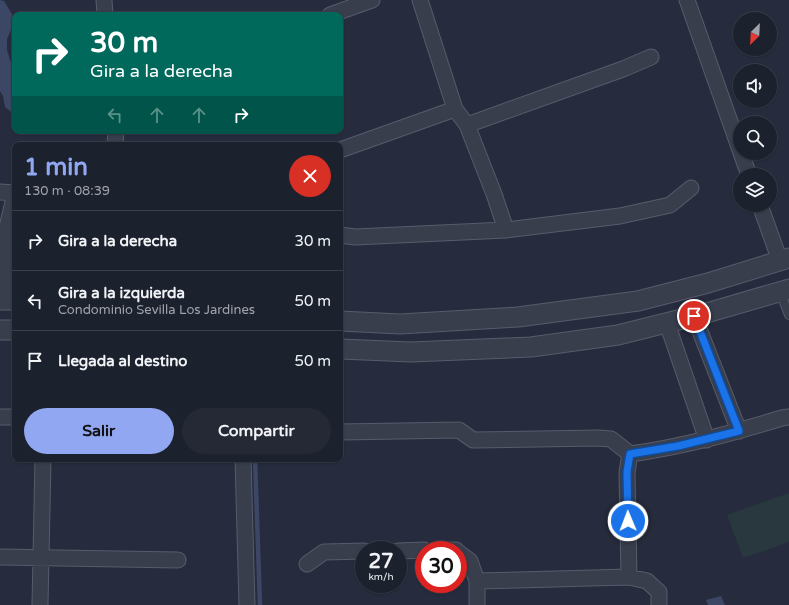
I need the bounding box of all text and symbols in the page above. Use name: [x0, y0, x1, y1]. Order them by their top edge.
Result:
north arrow: [733, 12, 777, 56]
map controls: [733, 12, 777, 212]
text: 30 m: [90, 26, 158, 60]
icon: right: [24, 28, 76, 80]
text: Gira a la derecha: [90, 60, 233, 82]
button: sound: [733, 64, 777, 108]
icon: left: [104, 104, 126, 126]
icon: ahead: [146, 104, 168, 126]
icon: ahead: [188, 104, 210, 126]
icon: right: [230, 104, 252, 126]
button: search: [733, 116, 777, 160]
text: 1 min: [24, 153, 88, 182]
button: close: [289, 155, 331, 197]
button: layers: [733, 168, 777, 212]
text: 130 m · 08:39: [24, 183, 110, 199]
icon: right: [24, 230, 46, 252]
text: Gira a la derecha: [58, 232, 177, 250]
text: 30 m: [294, 232, 331, 250]
text: Gira a la izquierda: [58, 284, 185, 302]
icon: left: [24, 290, 46, 312]
text: 50 m: [294, 292, 331, 310]
pin: [677, 299, 711, 333]
text: Condominio Sevilla Los Jardines: [58, 302, 255, 318]
icon: arrive: [683, 305, 705, 327]
icon: arrive: [24, 350, 46, 372]
text: Llegada al destino: [58, 352, 187, 370]
text: 50 m: [294, 352, 331, 370]
button: Salir: [24, 408, 174, 454]
button: Compartir: [182, 408, 331, 454]
position arrow: [607, 500, 649, 542]
speed limit sign: 30: [415, 541, 467, 593]
text: 27: [368, 550, 394, 574]
text: km/h: [368, 571, 394, 583]

